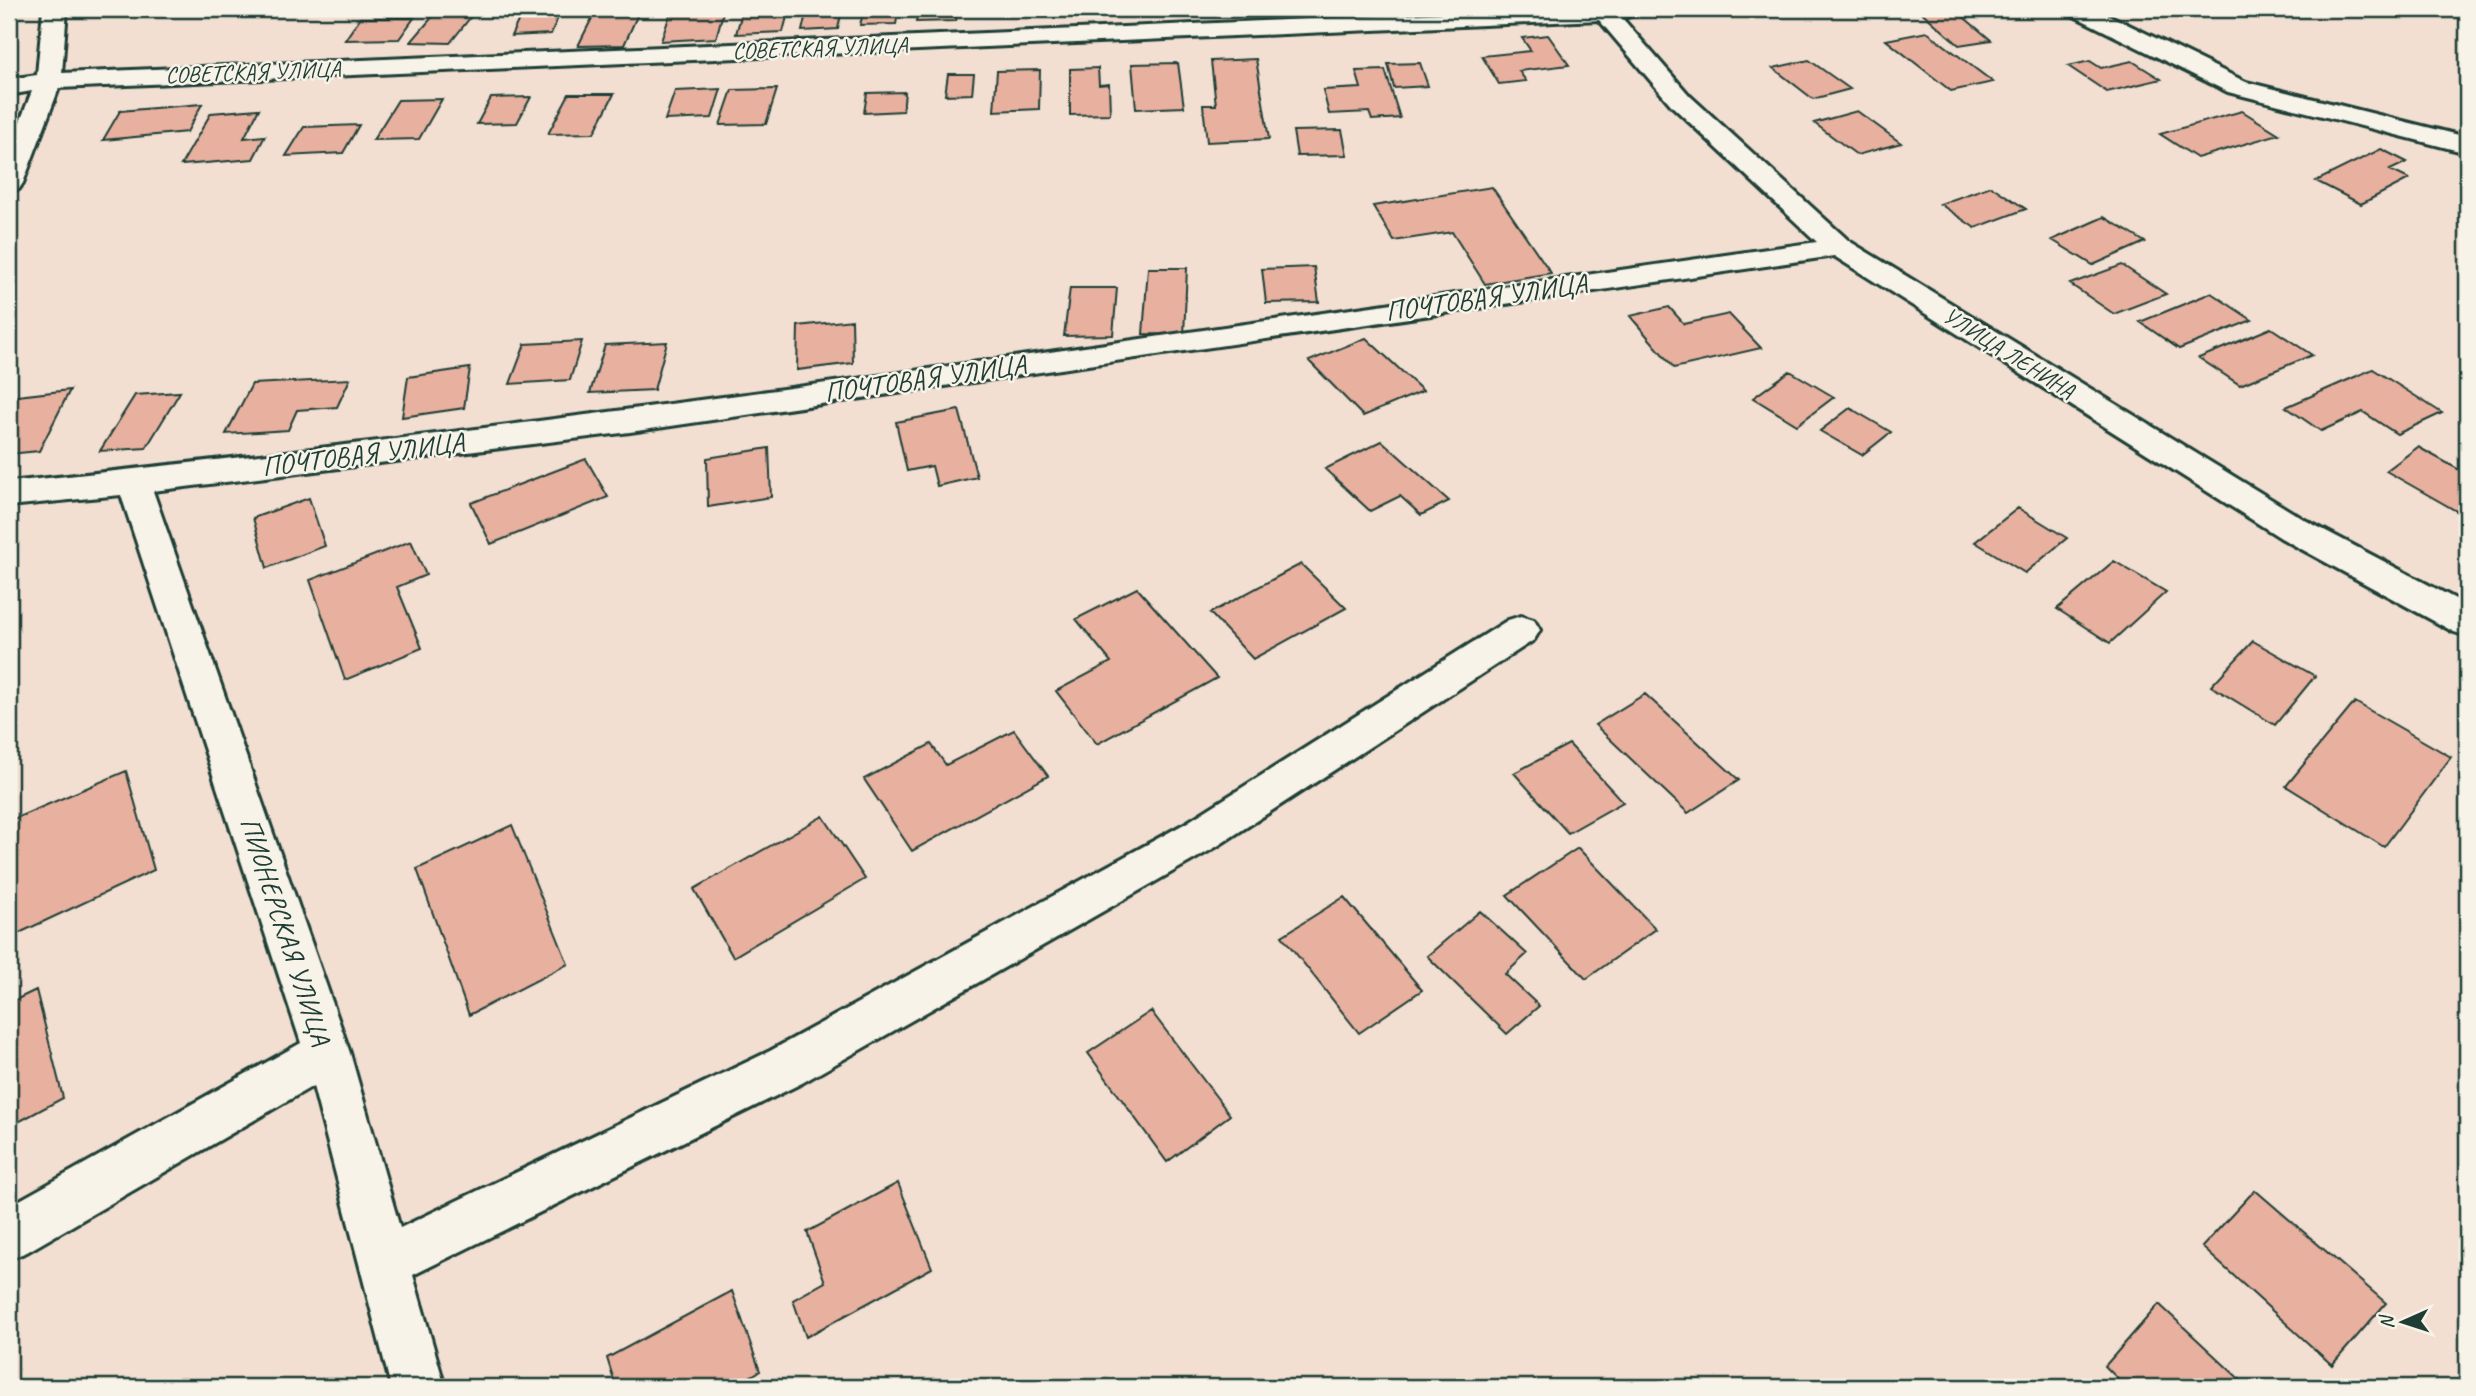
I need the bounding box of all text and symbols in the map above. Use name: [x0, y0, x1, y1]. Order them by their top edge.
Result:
street label: СОВЕТСКАЯ УЛИЦА: [732, 30, 910, 66]
street label: СОВЕТСКАЯ УЛИЦА: [165, 54, 343, 90]
street label: ПОЧТОВАЯ УЛИЦА: [1383, 265, 1591, 328]
street label: УЛИЦА ЛЕНИНА: [1938, 301, 2081, 405]
street label: ПОЧТОВАЯ УЛИЦА: [822, 346, 1030, 409]
street label: ПОЧТОВАЯ УЛИЦА: [260, 424, 468, 484]
street label: ПИОНЕРСКАЯ УЛИЦА: [233, 813, 340, 1050]
north arrow: [2368, 1288, 2438, 1358]
text: N: [2375, 1313, 2399, 1329]

